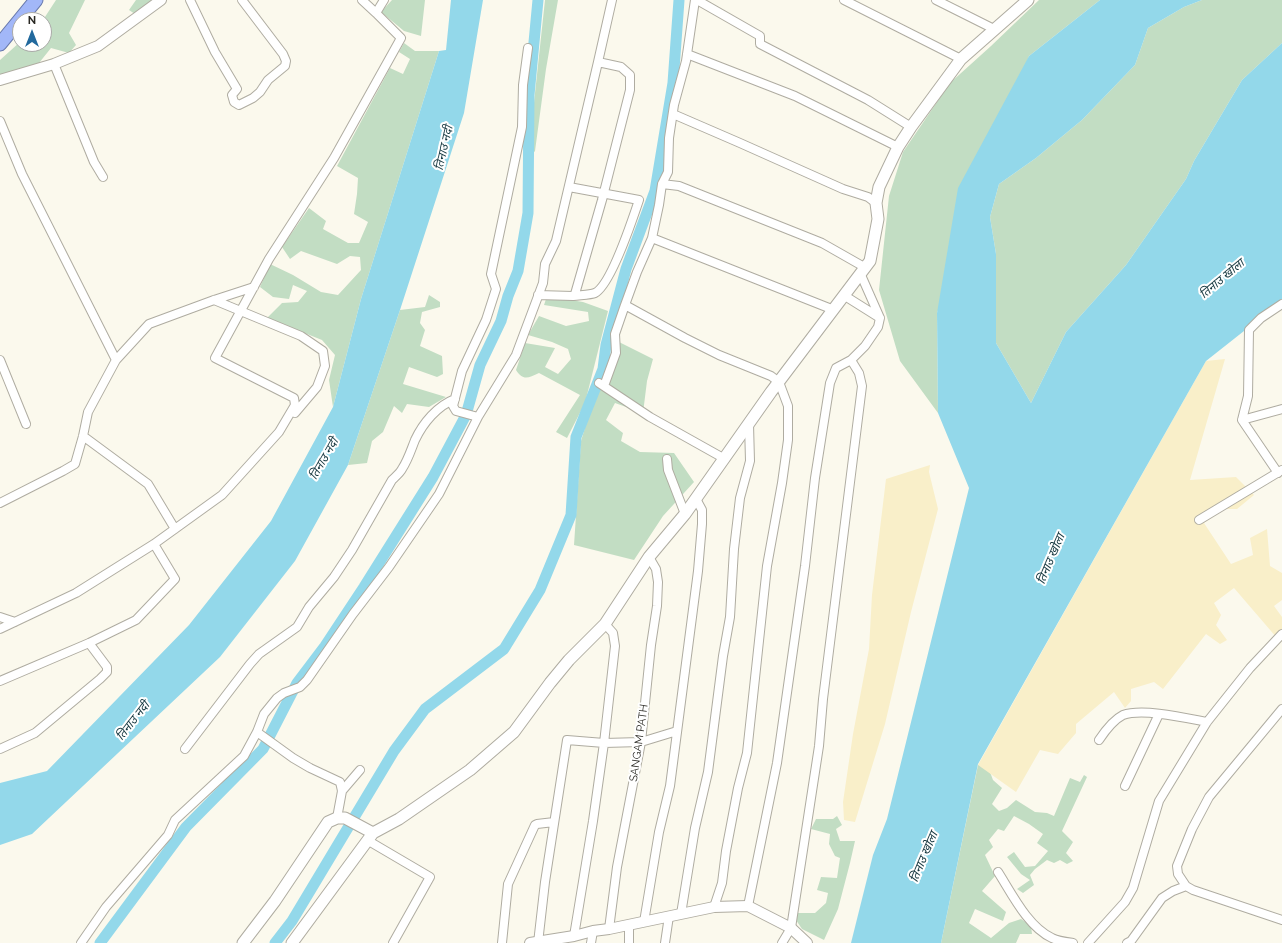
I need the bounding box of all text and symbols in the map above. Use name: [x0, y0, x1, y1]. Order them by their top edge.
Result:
north arrow: [12, 12, 52, 52]
text: N: [28, 14, 36, 27]
water label: तिनाउ नदी: [432, 124, 456, 172]
water label: तिनाउ खोला: [1197, 256, 1247, 302]
water label: तिनाउ नदी: [306, 436, 342, 482]
water label: तिनाउ खोला: [1034, 532, 1068, 586]
water label: तिनाउ नदी: [113, 699, 153, 743]
street label: SANGAM PATH: [627, 703, 651, 783]
water label: तिनाउ खोला: [907, 830, 941, 884]

